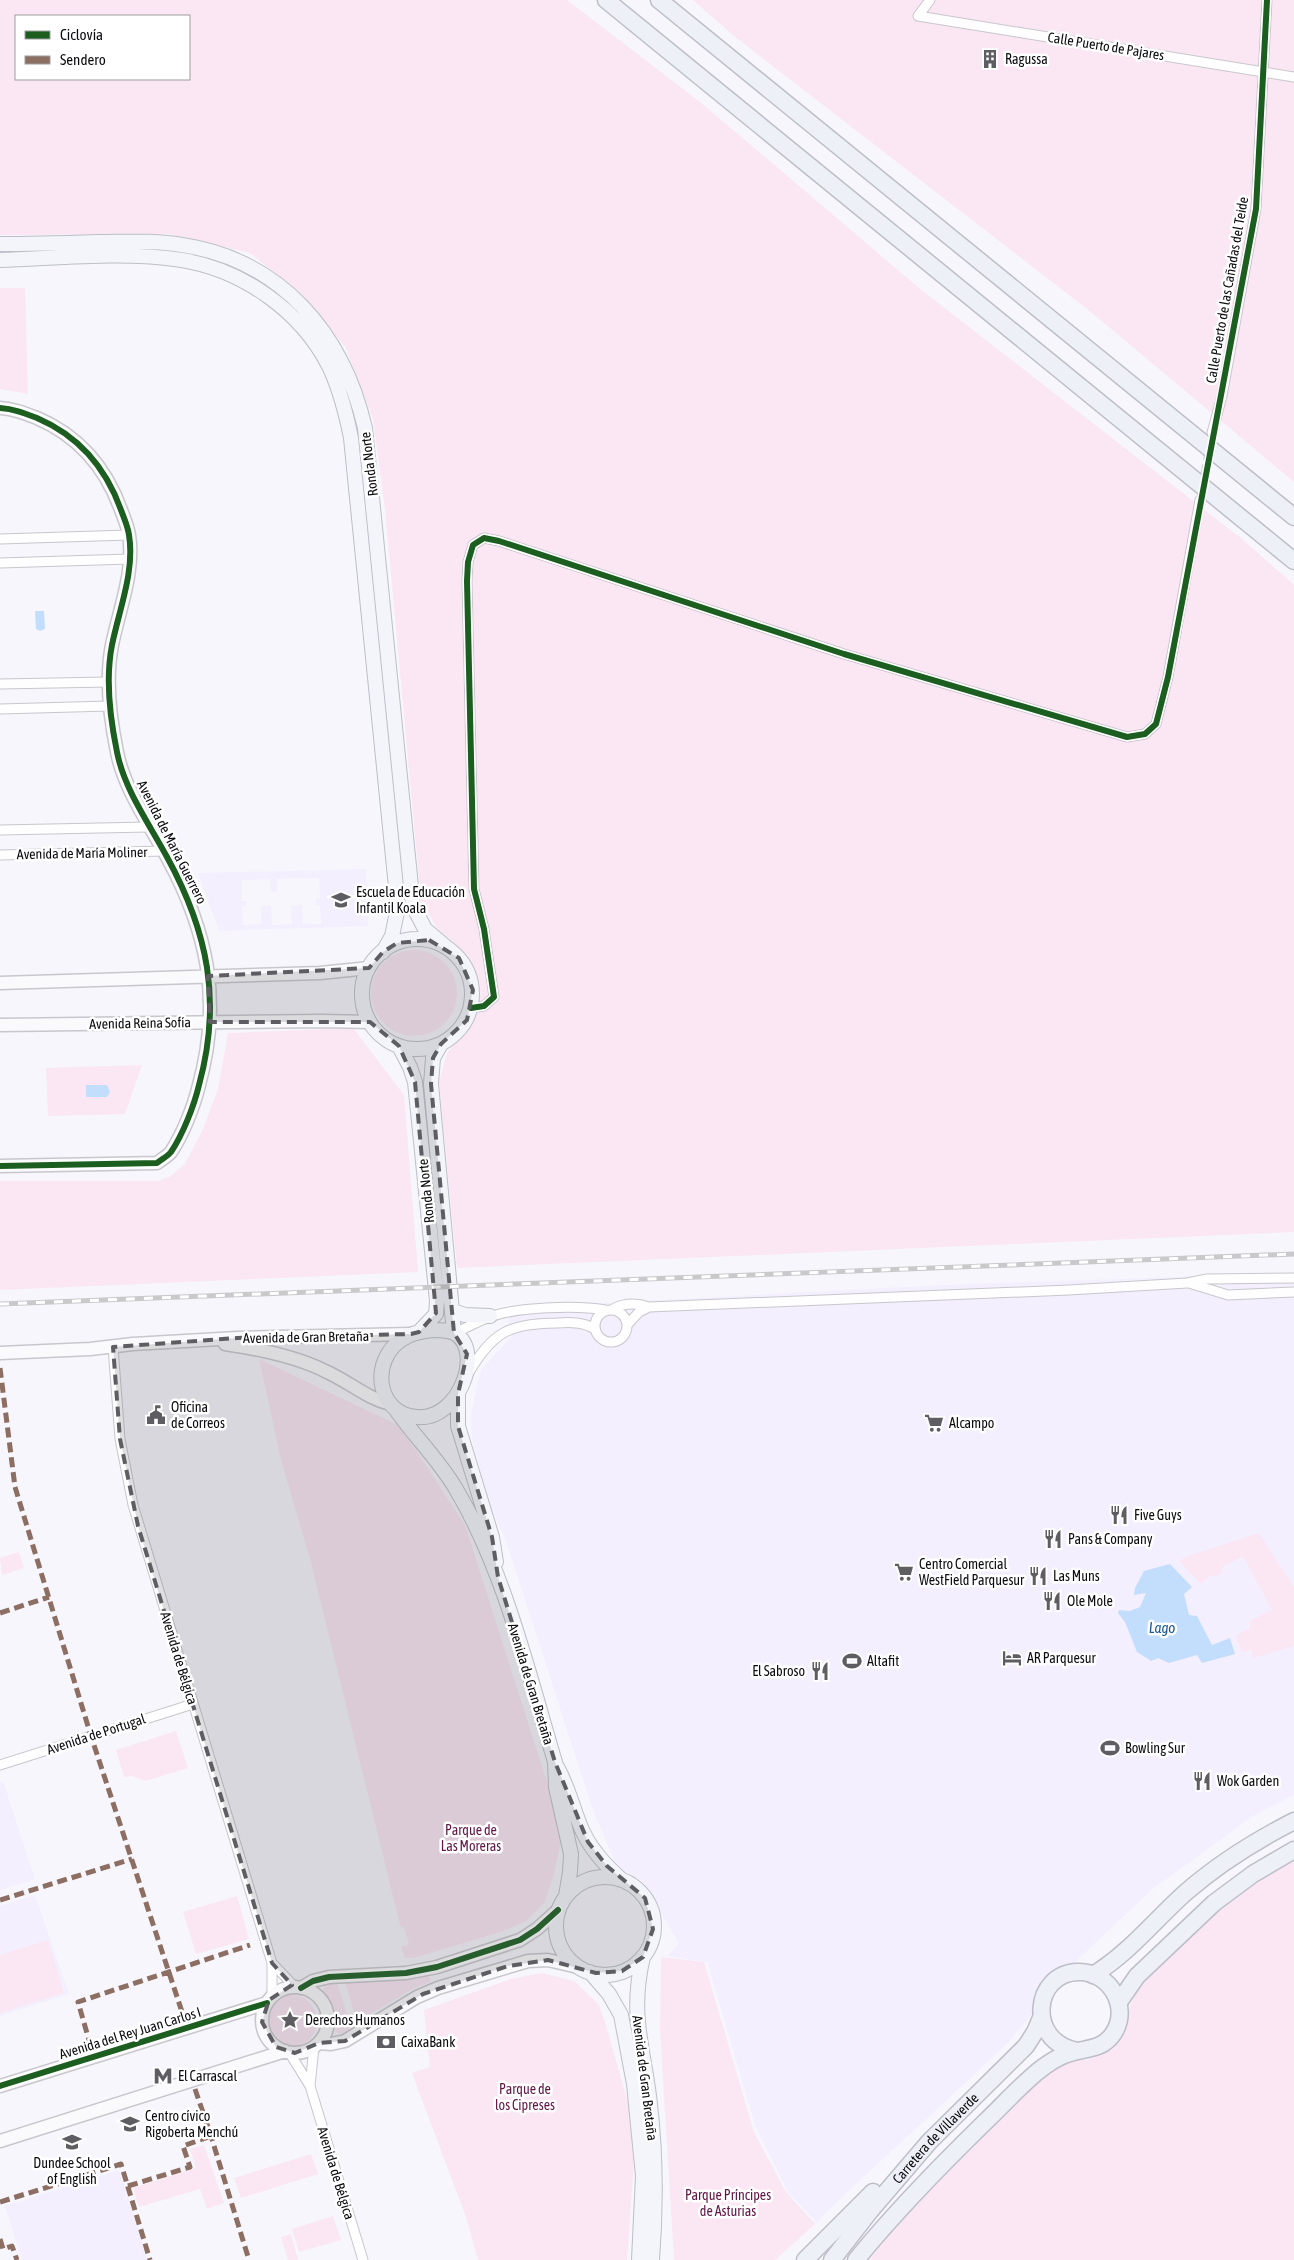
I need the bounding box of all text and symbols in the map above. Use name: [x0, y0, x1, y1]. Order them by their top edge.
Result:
legend: [15, 15, 190, 80]
text: Ciclovía: [60, 26, 103, 43]
street label: Calle Puerto de Pajares: [1047, 29, 1166, 63]
building icon: Ragussa: [979, 48, 1001, 70]
text: Sendero: [60, 51, 106, 68]
place label: Ragussa: [1005, 51, 1048, 67]
street label: Calle Puerto de las Cañadas del Teide: [1203, 195, 1251, 385]
street label: Ronda Norte: [357, 431, 381, 497]
street label: Avenida de María Guerrero: [134, 778, 210, 906]
street label: Avenida de María Moliner: [17, 844, 148, 862]
place label: Escuela de Educación Infantil Koala: [356, 884, 465, 916]
school or university icon: Escuela de Educación Infantil Koala: [330, 889, 352, 911]
street label: Avenida Reina Sofía: [89, 1014, 191, 1032]
street label: Ronda Norte: [415, 1158, 437, 1224]
street label: Avenida de Gran Bretaña: [243, 1328, 369, 1346]
place label: Oficina de Correos: [171, 1399, 225, 1431]
public building icon: Oficina de Correos: [145, 1404, 167, 1426]
supermarket icon: Alcampo: [923, 1412, 945, 1434]
place label: Alcampo: [949, 1415, 994, 1431]
restaurant icon: Five Guys: [1108, 1504, 1130, 1526]
place label: Five Guys: [1134, 1507, 1182, 1523]
restaurant icon: Pans & Company: [1042, 1528, 1064, 1550]
place label: Pans & Company: [1068, 1531, 1153, 1547]
place label: Centro Comercial WestField Parquesur: [919, 1556, 1025, 1588]
supermarket icon: Centro Comercial WestField Parquesur: [893, 1561, 915, 1583]
restaurant icon: Las Muns: [1027, 1565, 1049, 1587]
place label: Las Muns: [1053, 1568, 1100, 1584]
restaurant icon: Ole Mole: [1041, 1590, 1063, 1612]
place label: Ole Mole: [1067, 1593, 1113, 1609]
street label: Avenida de Bélgica: [157, 1610, 201, 1706]
water label: Lago: [1149, 1619, 1175, 1636]
street label: Avenida de Gran Bretaña: [505, 1621, 557, 1747]
hotel icon: AR Parquesur: [1001, 1647, 1023, 1669]
sports icon: Altafit: [841, 1650, 863, 1672]
place label: AR Parquesur: [1027, 1650, 1096, 1666]
place label: Altafit: [867, 1653, 899, 1669]
restaurant icon: El Sabroso: [809, 1660, 831, 1682]
place label: El Sabroso: [752, 1663, 805, 1679]
street label: Avenida de Portugal: [45, 1710, 148, 1758]
sports icon: Bowling Sur: [1099, 1737, 1121, 1759]
place label: Bowling Sur: [1125, 1740, 1186, 1756]
restaurant icon: Wok Garden: [1191, 1770, 1213, 1792]
place label: Wok Garden: [1217, 1773, 1279, 1789]
park label: Parque de Las Moreras: [441, 1822, 501, 1854]
street label: Avenida del Rey Juan Carlos I: [57, 2004, 203, 2062]
place icon: Derechos Humanos: [279, 2009, 301, 2031]
place label: Derechos Humanos: [305, 2012, 405, 2028]
street label: Avenida de Gran Bretaña: [629, 2014, 661, 2142]
bank icon: CaixaBank: [375, 2031, 397, 2053]
place label: CaixaBank: [401, 2034, 455, 2050]
metro station icon: El Carrascal: [152, 2065, 174, 2087]
place label: El Carrascal: [178, 2068, 238, 2084]
park label: Parque de los Cipreses: [495, 2081, 555, 2113]
street label: Carretera de Villaverde: [889, 2090, 982, 2187]
place label: Centro cívico Rigoberta Menchú: [145, 2108, 238, 2140]
school or university icon: Centro cívico Rigoberta Menchú: [119, 2113, 141, 2135]
street label: Avenida de Bélgica: [314, 2125, 358, 2221]
school or university icon: Dundee School of English: [61, 2131, 83, 2153]
place label: Dundee School of English: [33, 2155, 111, 2187]
park label: Parque Príncipes de Asturias: [685, 2187, 771, 2219]

